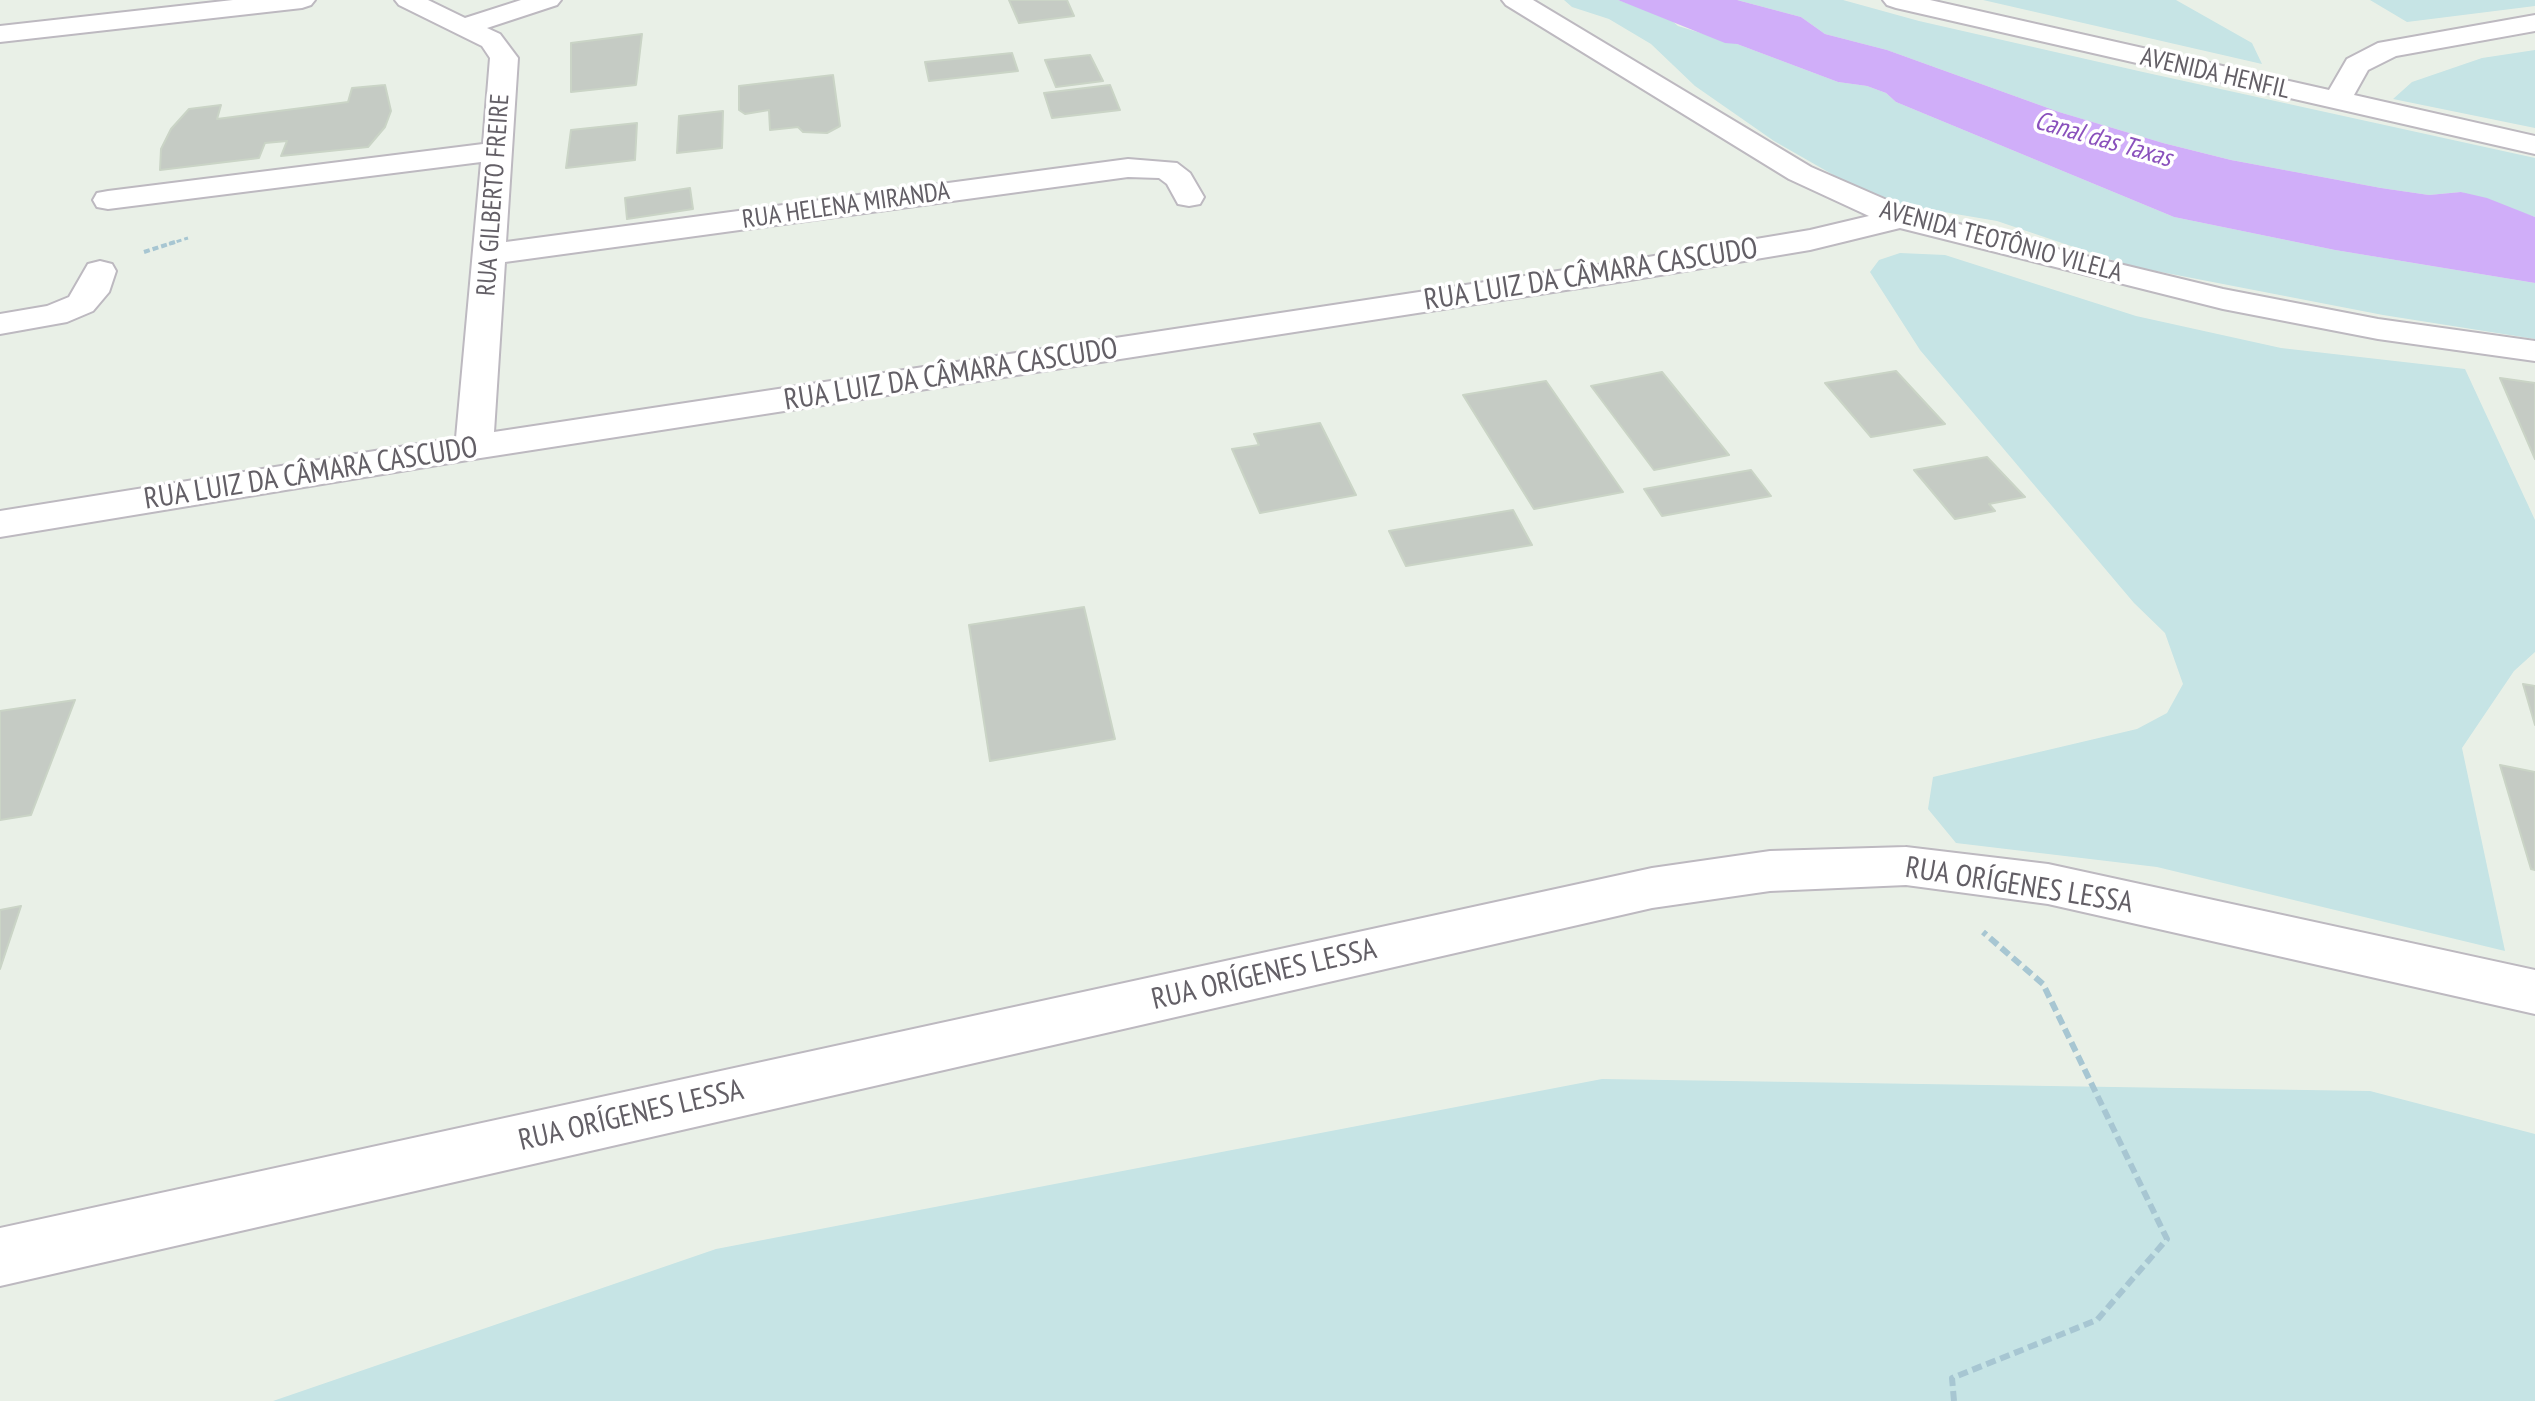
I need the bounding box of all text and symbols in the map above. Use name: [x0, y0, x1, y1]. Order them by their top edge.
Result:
street label: AVENIDA HENFIL: [2137, 42, 2293, 106]
street label: RUA GILBERTO FREIRE: [471, 93, 517, 297]
water label: Canal das Taxas: [2031, 106, 2175, 174]
street label: RUA HELENA MIRANDA: [740, 176, 952, 236]
street label: AVENIDA TEOTÔNIO VILELA: [1876, 195, 2126, 289]
street label: RUA LUIZ DA CÂMARA CASCUDO: [1422, 231, 1760, 319]
street label: RUA LUIZ DA CÂMARA CASCUDO: [782, 331, 1120, 419]
street label: RUA LUIZ DA CÂMARA CASCUDO: [142, 430, 480, 518]
street label: RUA ORÍGENES LESSA: [1903, 850, 2135, 922]
street label: RUA ORÍGENES LESSA: [1148, 932, 1380, 1018]
street label: RUA ORÍGENES LESSA: [515, 1073, 747, 1159]

